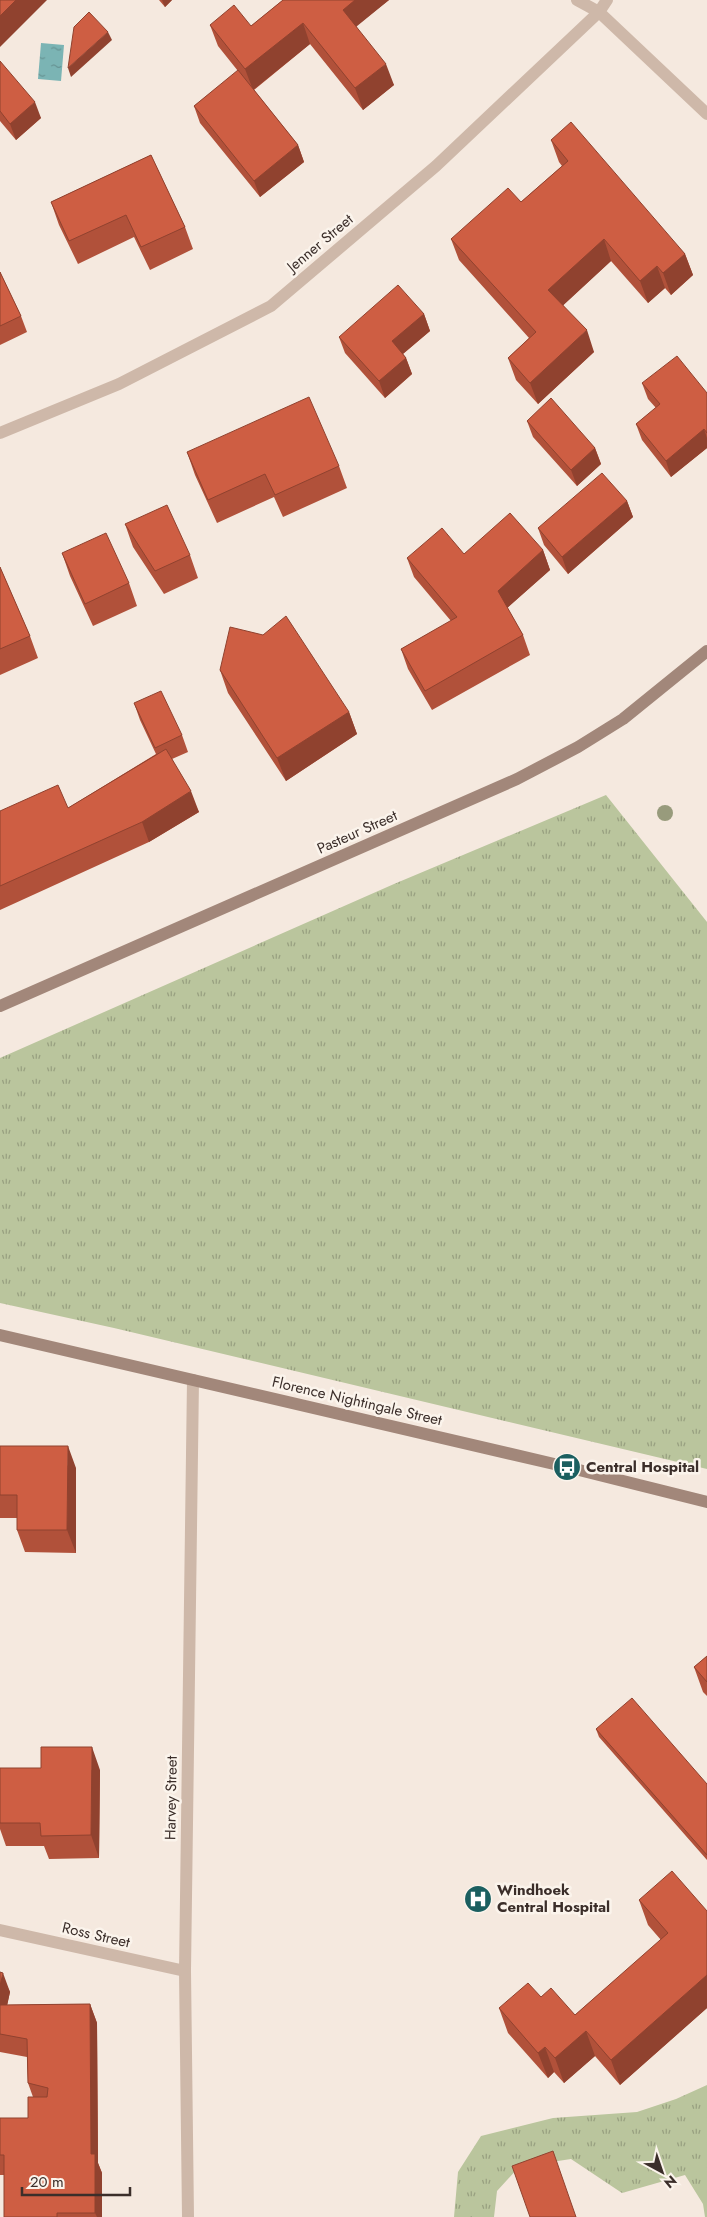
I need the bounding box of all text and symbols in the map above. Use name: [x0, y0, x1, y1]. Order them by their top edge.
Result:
street label: Jenner Street: [281, 209, 358, 279]
street label: Pasteur Street: [313, 804, 401, 859]
street label: Florence Nightingale Street: [270, 1371, 444, 1431]
bus stop icon: Central Hospital: [552, 1452, 582, 1482]
place label: Central Hospital: [586, 1456, 699, 1478]
street label: Harvey Street: [159, 1755, 183, 1840]
place label: Windhoek Central Hospital: [497, 1879, 610, 1918]
hospital icon: Windhoek Central Hospital: [463, 1884, 493, 1914]
street label: Ross Street: [60, 1917, 132, 1954]
north arrow: [637, 2147, 687, 2197]
scale bar: [22, 2164, 130, 2196]
text: 20 m: [30, 2171, 64, 2193]
text: N: [660, 2171, 681, 2193]

